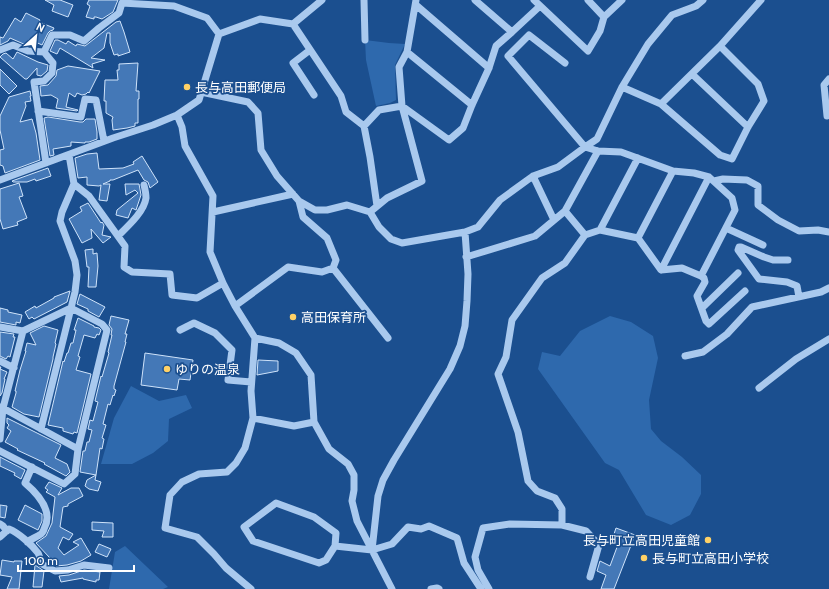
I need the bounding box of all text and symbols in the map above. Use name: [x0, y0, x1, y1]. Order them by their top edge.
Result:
north arrow: [16, 16, 56, 56]
text: N: [34, 19, 47, 35]
place label: 長与高田郵便局: [195, 79, 286, 95]
marker: 長与高田郵便局: [182, 82, 192, 92]
place label: 高田保育所: [301, 309, 366, 325]
marker: 高田保育所: [288, 312, 298, 322]
place label: ゆりの温泉: [175, 361, 240, 377]
marker: ゆりの温泉: [162, 364, 172, 374]
place label: 長与町立高田児童館: [583, 532, 700, 548]
marker: 長与町立高田児童館: [703, 535, 713, 545]
scale bar: [18, 547, 134, 573]
place label: 長与町立高田小学校: [652, 550, 769, 566]
text: 100 m: [24, 553, 58, 568]
marker: 長与町立高田小学校: [639, 553, 649, 563]

